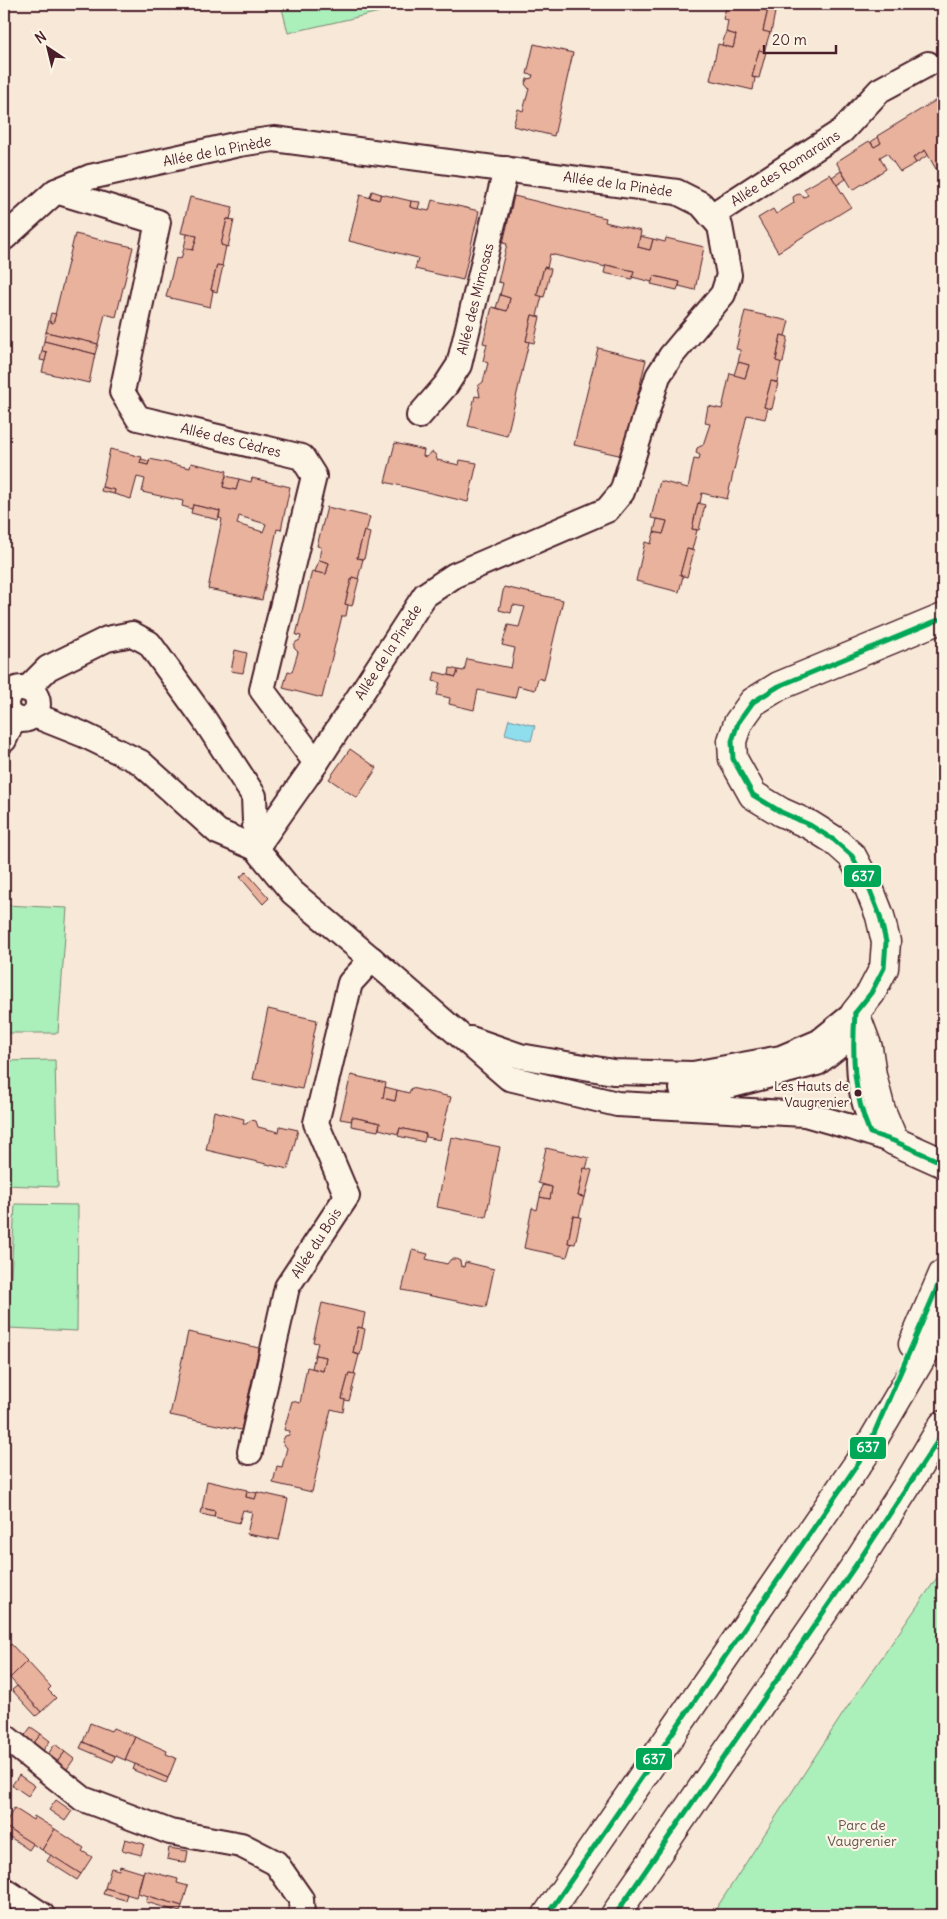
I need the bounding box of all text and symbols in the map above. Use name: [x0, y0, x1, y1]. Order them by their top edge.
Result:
north arrow: [22, 22, 72, 72]
scale bar: [764, 22, 837, 54]
text: N: [31, 27, 50, 48]
text: 20 m: [772, 30, 807, 49]
street label: Allée des Romarains: [727, 126, 843, 210]
street label: Allée de la Pinède: [161, 132, 273, 170]
street label: Allée de la Pinède: [562, 167, 674, 201]
street label: Allée des Mimosas: [452, 241, 498, 357]
street label: Allée des Cèdres: [179, 419, 283, 461]
street label: Allée de la Pinède: [350, 601, 426, 703]
line badge: 637: [843, 864, 882, 888]
text: 637: [852, 867, 875, 885]
place label: Les Hauts de Vaugrenier: [774, 1078, 850, 1111]
marker: Les Hauts de Vaugrenier: [853, 1088, 863, 1098]
street label: Allée du Bois: [287, 1205, 345, 1281]
line badge: 637: [849, 1436, 887, 1460]
text: 637: [857, 1438, 880, 1456]
line badge: 637: [635, 1747, 673, 1771]
text: 637: [643, 1750, 666, 1768]
park label: Parc de Vaugrenier: [827, 1816, 897, 1850]

